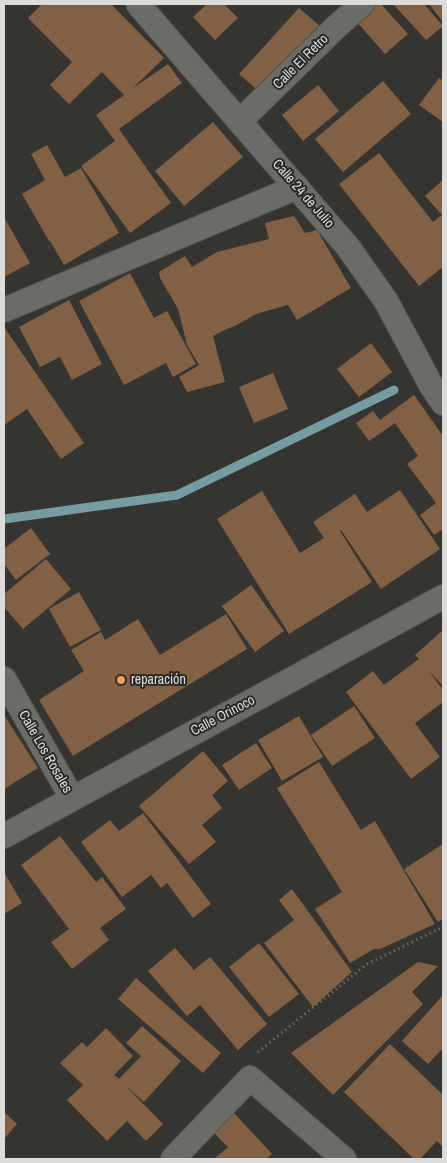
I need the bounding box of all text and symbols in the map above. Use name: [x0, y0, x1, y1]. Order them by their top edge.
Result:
street label: Calle El Retro: [270, 31, 332, 93]
street label: Calle 24 de Julio: [269, 156, 337, 232]
place label: reparación: [131, 672, 186, 688]
marker: reparación: [115, 674, 127, 686]
street label: Calle Orinoco: [188, 692, 258, 740]
street label: Calle Los Rosales: [15, 708, 75, 796]

